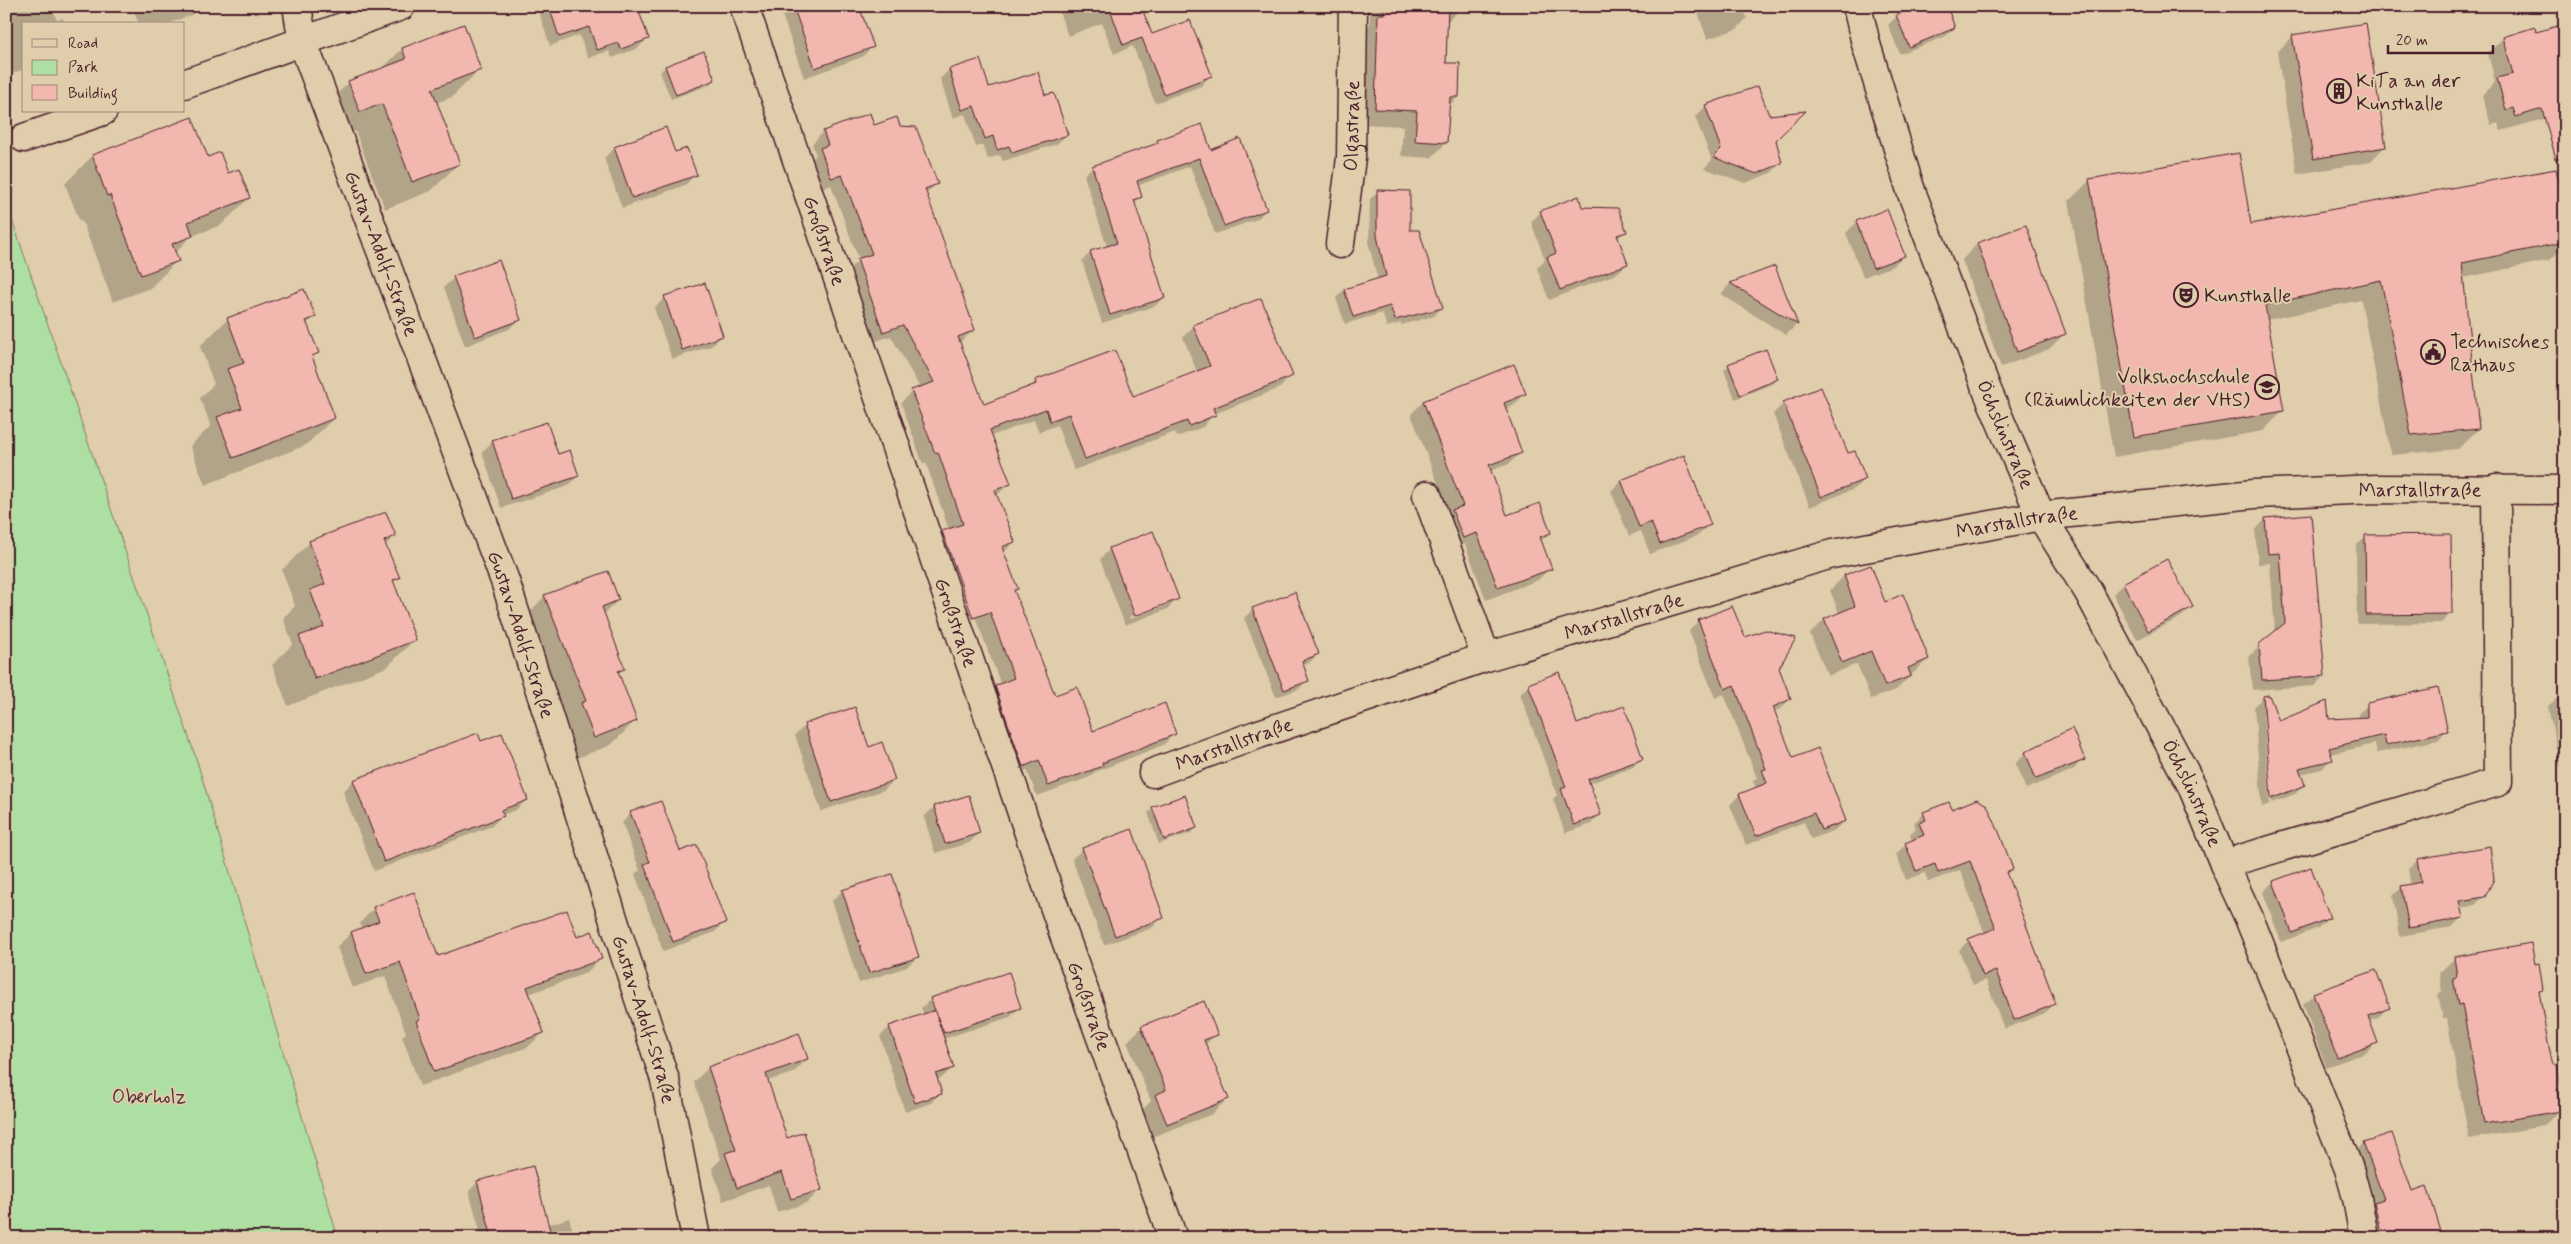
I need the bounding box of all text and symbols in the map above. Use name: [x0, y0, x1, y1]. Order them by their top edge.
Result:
legend: [22, 22, 185, 112]
scale bar: [2388, 22, 2494, 54]
text: 20 m: [2396, 31, 2428, 51]
text: Road: [68, 34, 98, 54]
text: Park: [68, 58, 98, 78]
place label: KiTa an der Kunsthalle: [2356, 68, 2461, 118]
building icon: KiTa an der Kunsthalle: [2326, 78, 2352, 104]
street label: Olgastraße: [1337, 80, 1368, 173]
text: Building: [68, 84, 118, 105]
street label: Gustav-Adolf-Straße: [337, 167, 424, 341]
street label: Großstraße: [795, 192, 851, 290]
theatre icon: Kunsthalle: [2173, 282, 2199, 308]
place label: Kunsthalle: [2204, 283, 2291, 310]
place label: Technisches Rathaus: [2450, 329, 2549, 379]
public building icon: Technisches Rathaus: [2420, 339, 2446, 365]
place label: Volkshochschule (Räumlichkeiten der VHS): [2024, 364, 2250, 414]
school or university icon: Volkshochschule (Räumlichkeiten der VHS): [2254, 374, 2280, 400]
street label: Öchslinstraße: [1970, 377, 2040, 494]
street label: Marstallstraße: [2358, 477, 2482, 505]
street label: Marstallstraße: [1954, 500, 2079, 546]
street label: Gustav-Adolf-Straße: [480, 547, 560, 722]
street label: Großstraße: [927, 574, 983, 672]
street label: Marstallstraße: [1561, 587, 1687, 648]
street label: Marstallstraße: [1172, 711, 1297, 779]
street label: Öchslinstraße: [2155, 735, 2228, 852]
street label: Gustav-Adolf-Straße: [604, 932, 681, 1106]
street label: Großstraße: [1060, 958, 1117, 1055]
park label: Oberholz: [112, 1084, 186, 1111]

